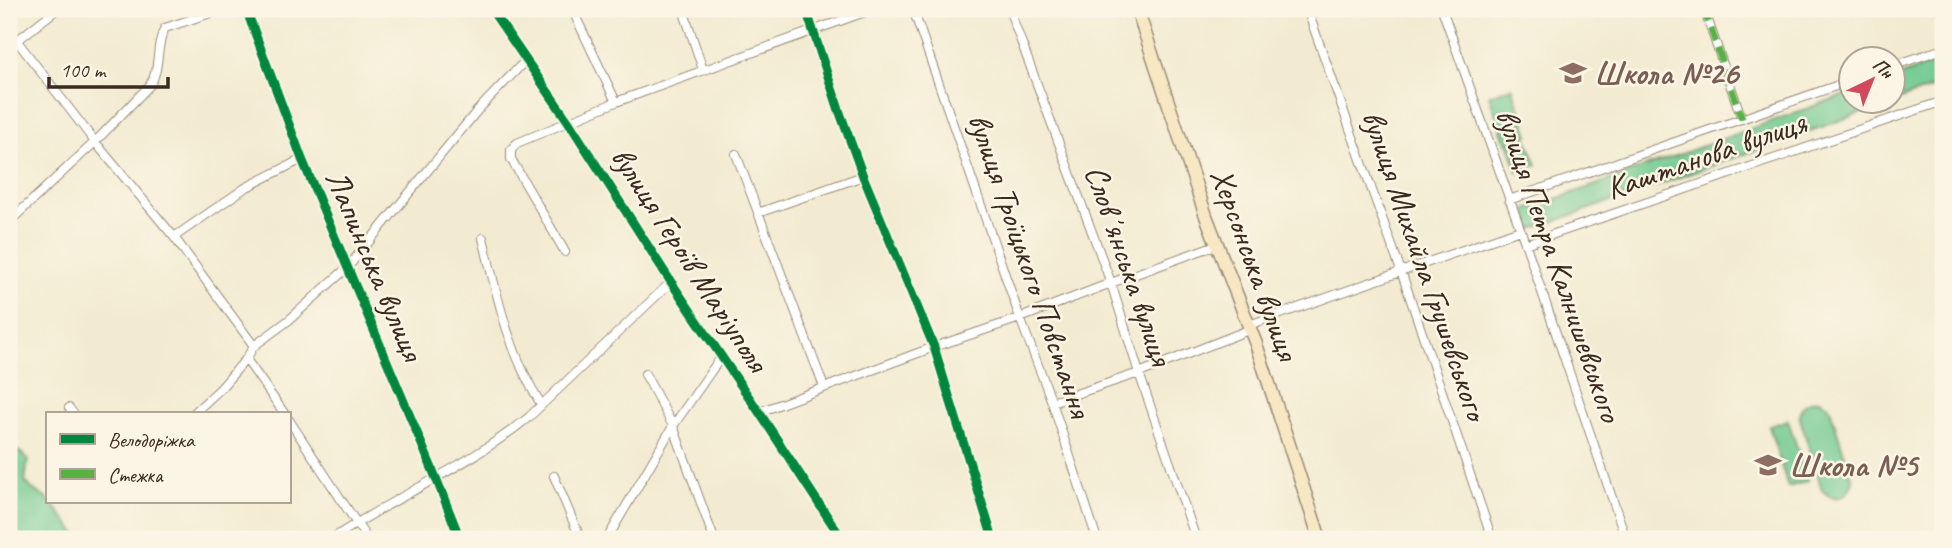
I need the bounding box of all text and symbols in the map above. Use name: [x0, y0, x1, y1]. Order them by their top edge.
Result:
scale bar: [49, 46, 168, 90]
north arrow: [1836, 46, 1906, 116]
place label: Школа №26: [1594, 52, 1741, 94]
text: Пн: [1867, 53, 1900, 85]
text: 100 m: [60, 57, 107, 83]
school or university icon: Школа №26: [1558, 58, 1588, 88]
street label: Каштанова вулиця: [1600, 101, 1813, 209]
street label: вулиця Петра Калнишевського: [1486, 103, 1633, 429]
street label: вулиця Михайла Грушевського: [1352, 105, 1499, 428]
street label: вулиця Троїцького Повстання: [958, 108, 1103, 425]
street label: вулиця Героїв Маріуполя: [602, 138, 780, 382]
street label: Словʼянська вулиця: [1075, 160, 1184, 373]
street label: Херсонська вулиця: [1201, 162, 1310, 368]
street label: Лапинська вулиця: [316, 164, 435, 369]
legend: [46, 412, 290, 503]
text: Велодоріжка: [108, 427, 196, 453]
place label: Школа №5: [1789, 444, 1920, 486]
school or university icon: Школа №5: [1753, 450, 1783, 480]
text: Стежка: [108, 462, 164, 488]

